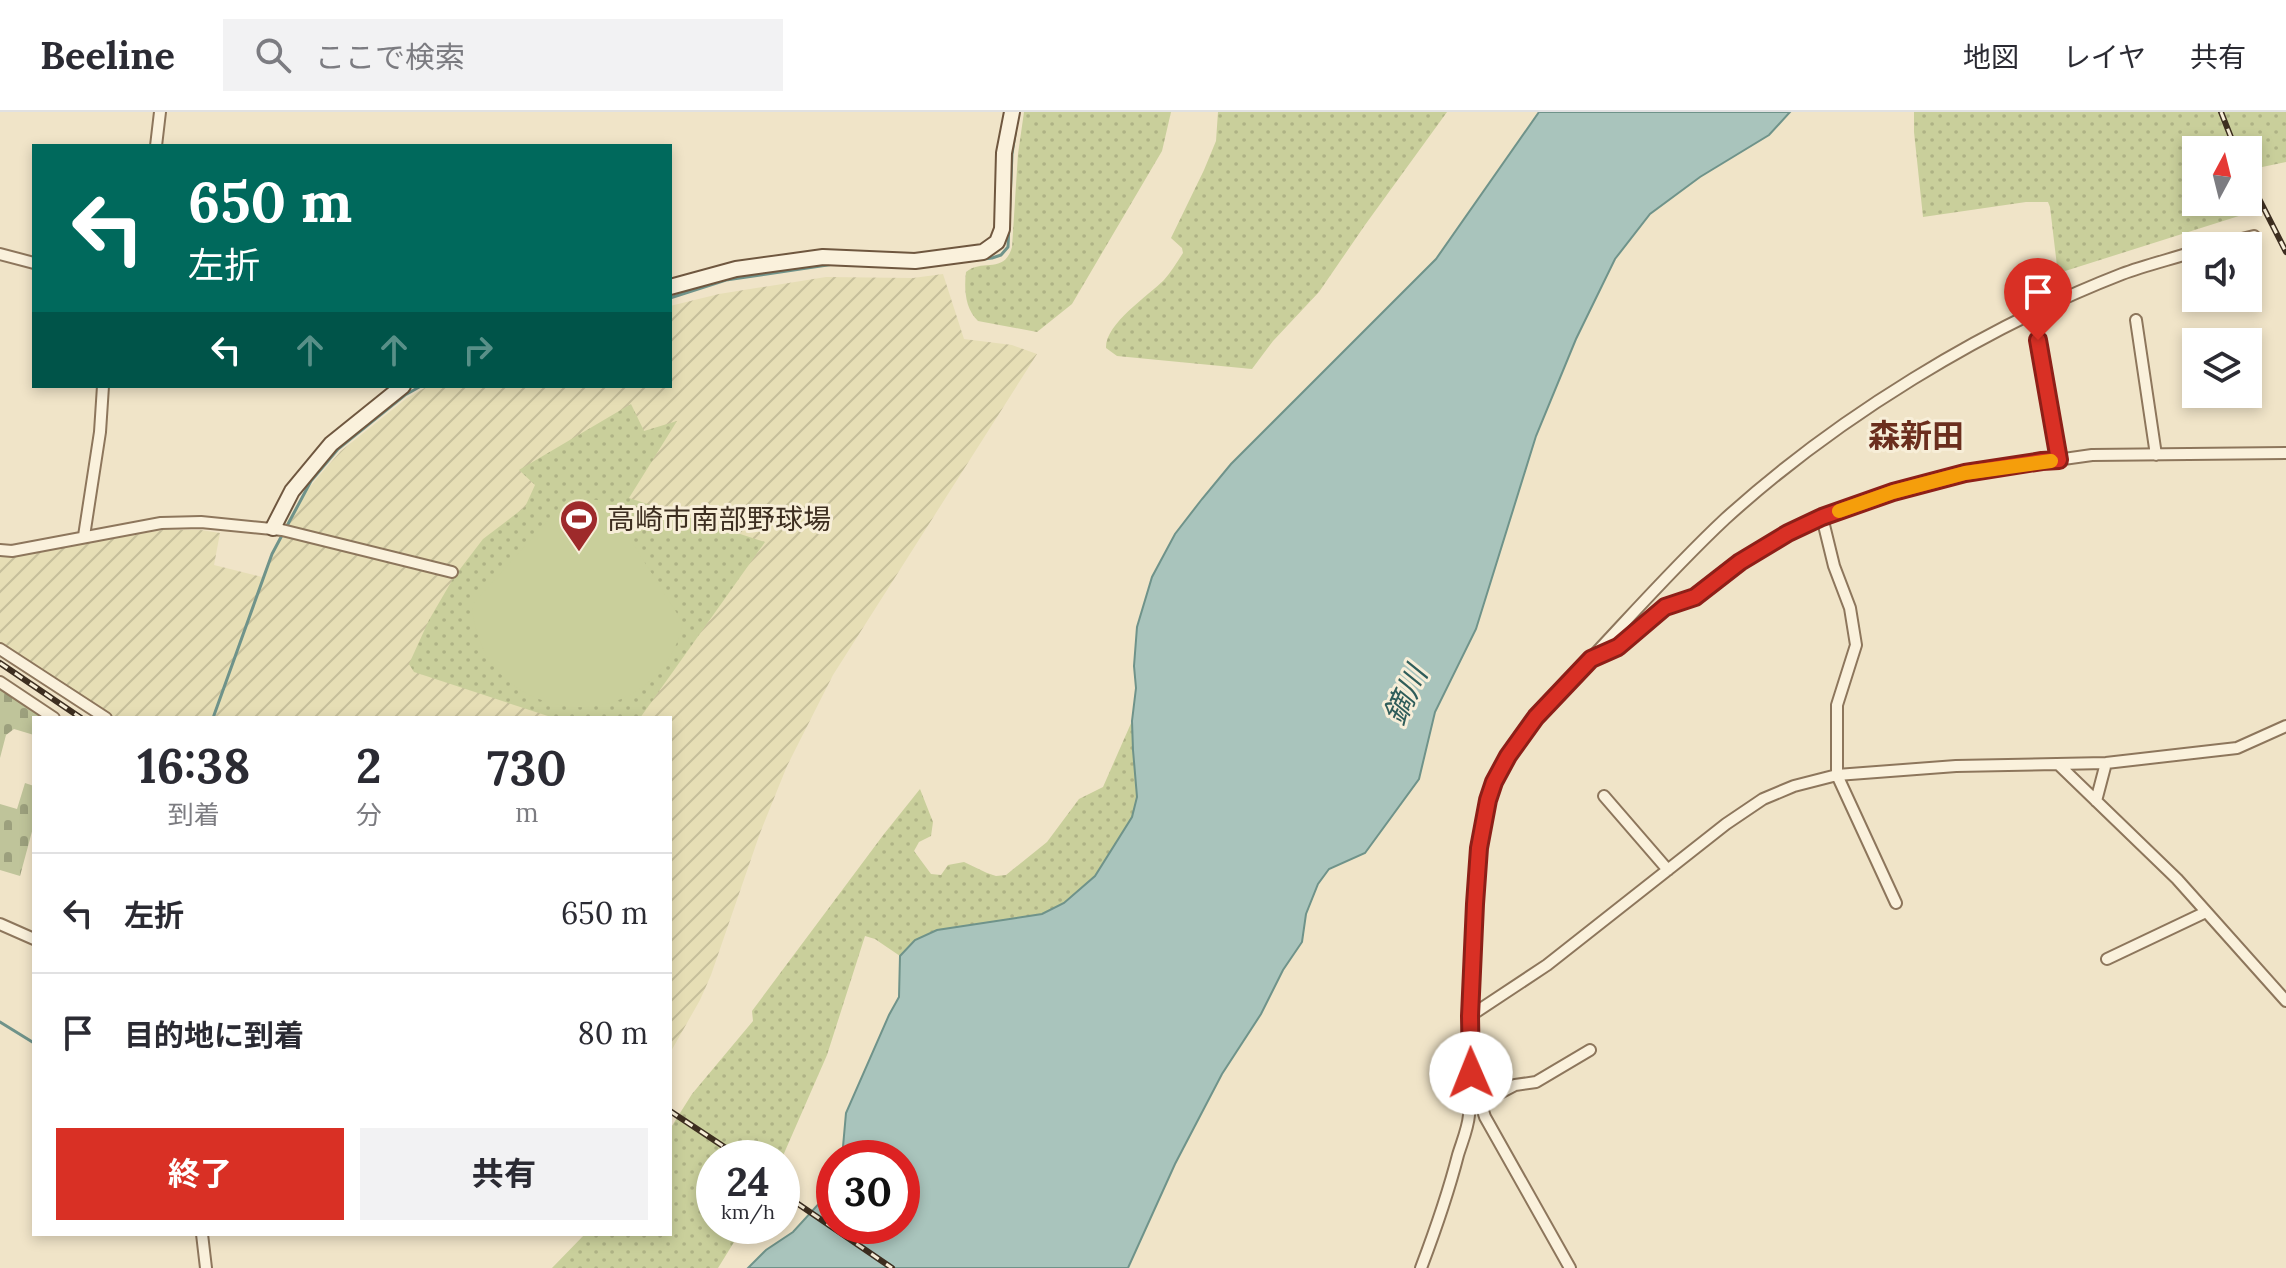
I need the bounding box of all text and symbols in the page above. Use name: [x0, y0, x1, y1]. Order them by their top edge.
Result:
search box: [223, 19, 783, 91]
text: Beeline: [40, 31, 175, 79]
icon: search: [251, 33, 295, 77]
text: ここで検索: [315, 38, 465, 76]
text: 地図: [1963, 39, 2019, 75]
text: レイヤ: [2063, 39, 2146, 75]
text: 共有: [2190, 39, 2246, 75]
north arrow: [2182, 136, 2262, 216]
map controls: [2182, 136, 2262, 408]
text: 650 m: [188, 166, 352, 237]
icon: left: [56, 176, 160, 280]
button: sound: [2182, 232, 2262, 312]
text: 左折: [188, 242, 260, 288]
pin: [2004, 258, 2072, 340]
icon: arrive: [2016, 270, 2060, 314]
icon: left: [204, 328, 248, 372]
icon: ahead: [288, 328, 332, 372]
icon: ahead: [372, 328, 416, 372]
icon: right: [456, 328, 500, 372]
button: layers: [2182, 328, 2262, 408]
district label: 森新田: [1868, 415, 1964, 456]
sports icon: 高崎市南部野球場: [558, 498, 600, 553]
place label: 高崎市南部野球場: [607, 501, 831, 537]
water label: 鏑川: [1375, 657, 1436, 730]
text: 16:38: [137, 735, 251, 796]
text: 2: [356, 735, 382, 796]
text: 730: [487, 737, 567, 798]
text: m: [515, 796, 539, 829]
text: 到着: [168, 798, 220, 831]
text: 分: [356, 798, 382, 831]
icon: left: [56, 891, 100, 935]
text: 650 m: [561, 894, 648, 932]
text: 左折: [124, 896, 184, 934]
icon: arrive: [56, 1011, 100, 1055]
text: 80 m: [578, 1014, 648, 1052]
text: 目的地に到着: [124, 1016, 304, 1054]
position arrow: [1429, 1031, 1513, 1115]
button: 終了: [56, 1128, 344, 1220]
button: 共有: [360, 1128, 648, 1220]
speed limit sign: 30: [816, 1140, 920, 1244]
text: 24: [726, 1156, 770, 1207]
text: km/h: [721, 1199, 775, 1224]

